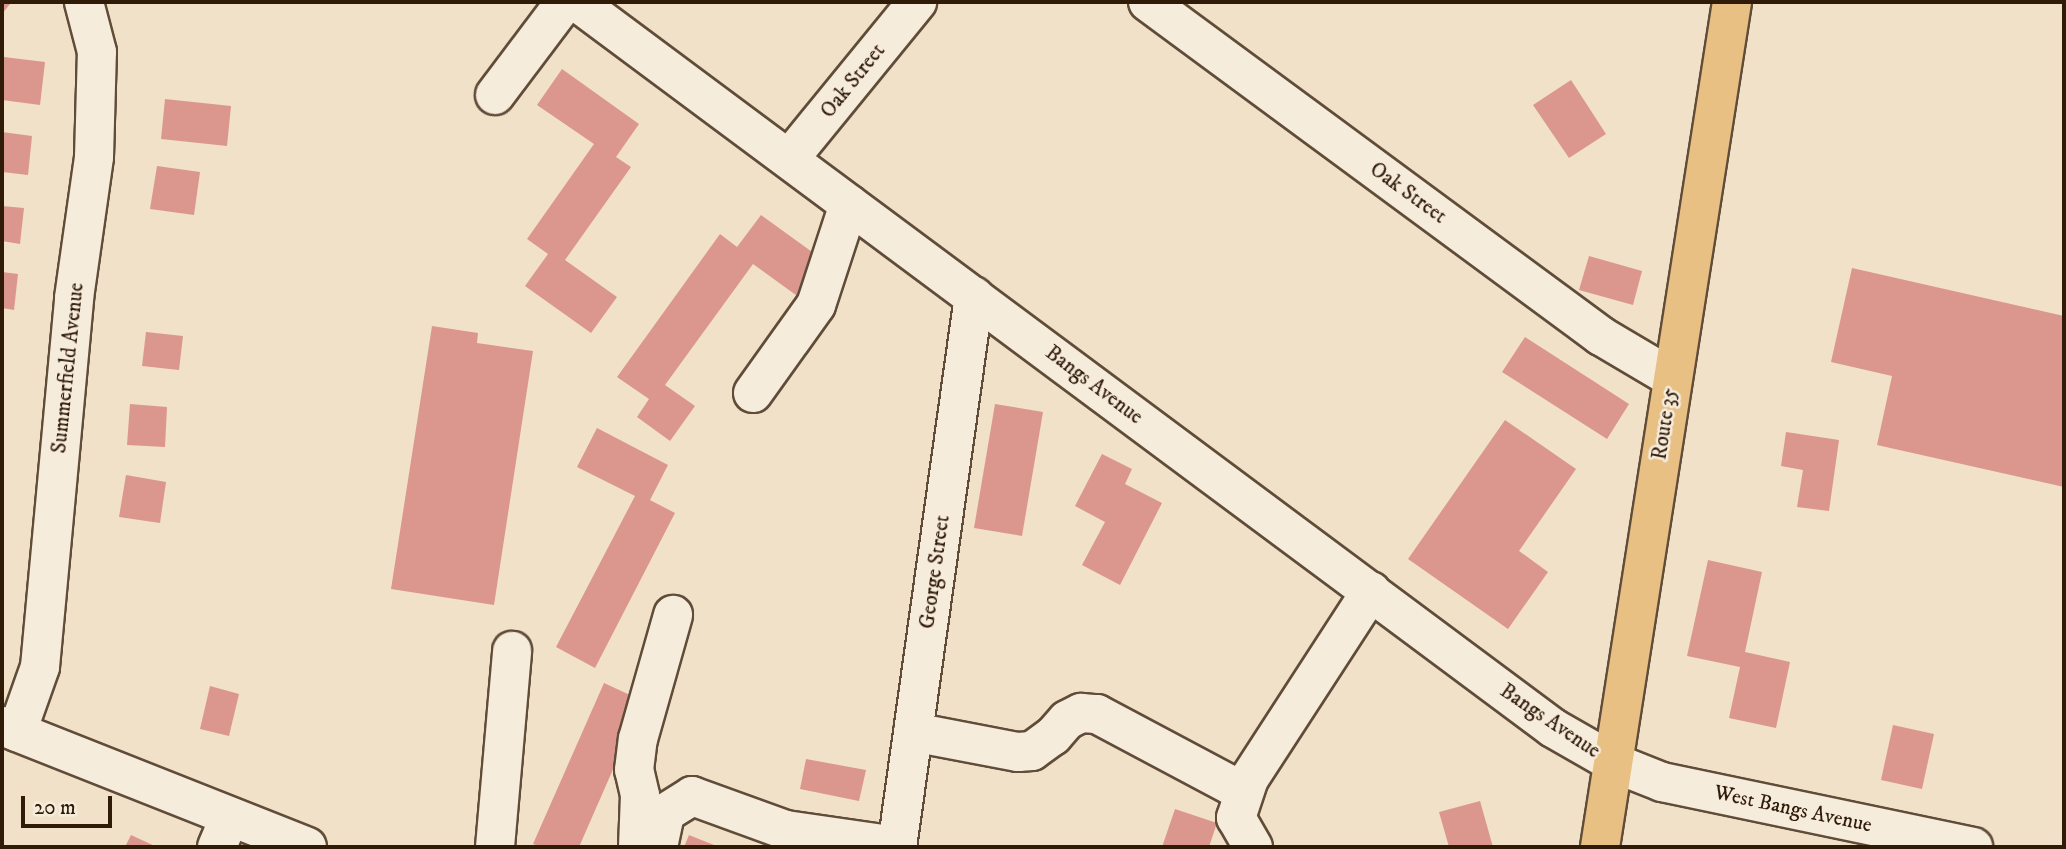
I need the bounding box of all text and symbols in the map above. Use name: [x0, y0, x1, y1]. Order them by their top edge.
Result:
street label: Oak Street: [815, 39, 891, 123]
street label: Oak Street: [1365, 157, 1451, 229]
street label: Summerfield Avenue: [47, 281, 89, 455]
street label: Bangs Avenue: [1040, 340, 1148, 430]
street label: Route 35: [1647, 386, 1683, 462]
street label: George Street: [915, 514, 955, 630]
street label: Bangs Avenue: [1495, 678, 1605, 764]
street label: West Bangs Avenue: [1712, 780, 1874, 838]
scale bar: [24, 782, 116, 826]
text: 20 m: [34, 795, 76, 821]

